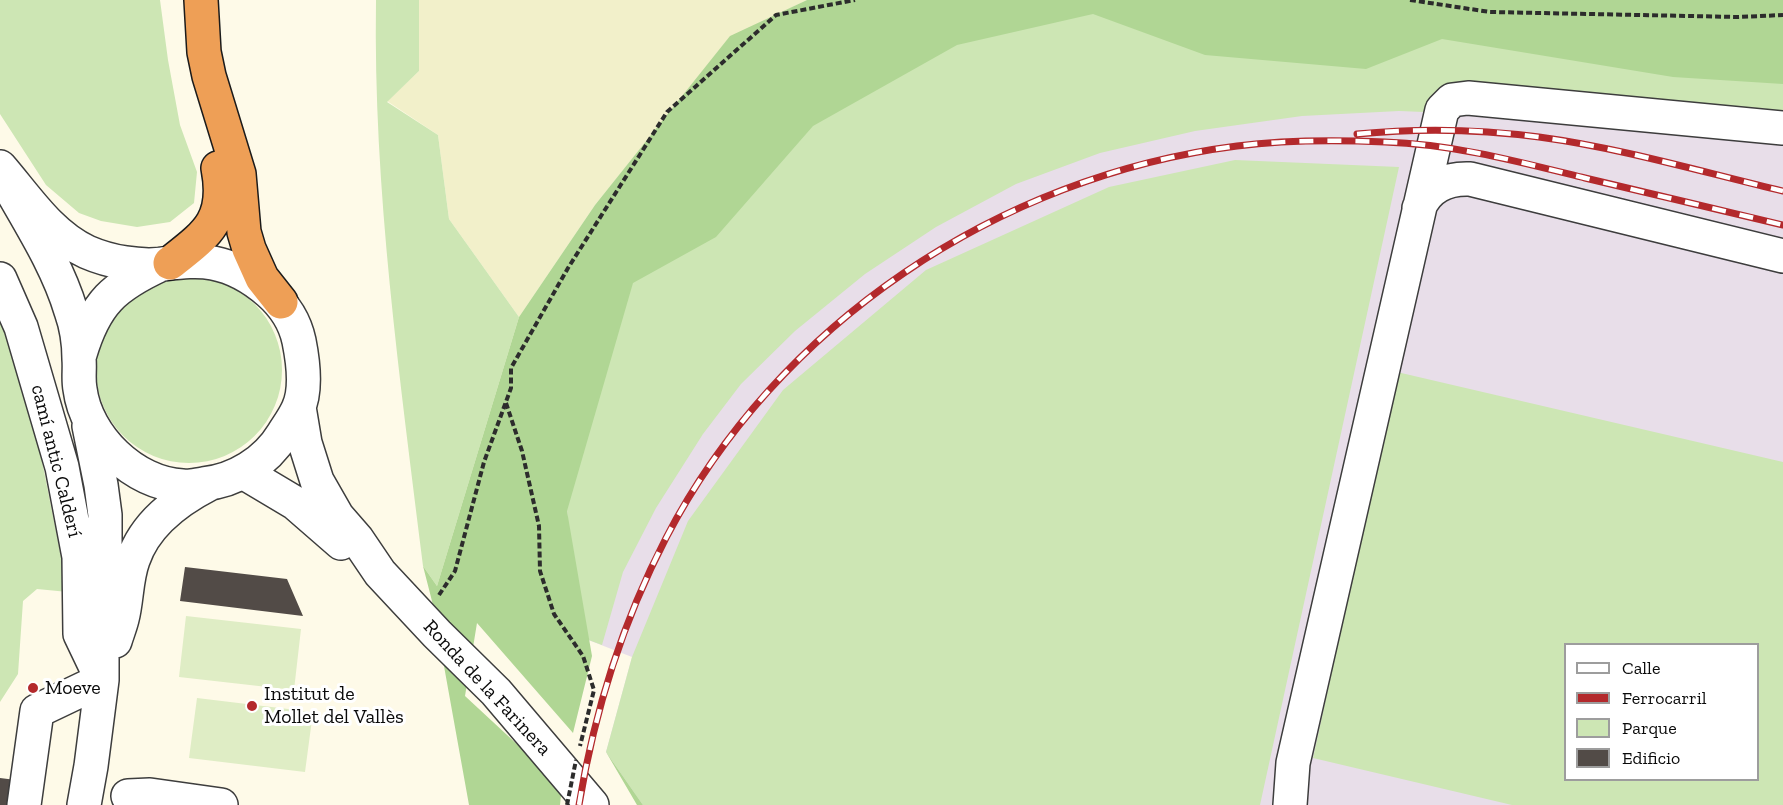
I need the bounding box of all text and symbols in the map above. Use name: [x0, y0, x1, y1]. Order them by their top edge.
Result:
street label: camí antic Calderí: [25, 382, 87, 540]
street label: Ronda de la Farinera: [418, 615, 556, 761]
legend: [1564, 643, 1759, 781]
text: Calle: [1622, 657, 1660, 679]
place label: Moeve: [45, 676, 101, 700]
marker: Moeve: [26, 681, 40, 695]
place label: Institut de Mollet del Vallès: [264, 682, 404, 729]
text: Ferrocarril: [1622, 687, 1706, 709]
marker: Institut de Mollet del Vallès: [245, 699, 259, 713]
text: Parque: [1622, 717, 1677, 739]
text: Edificio: [1622, 747, 1680, 769]

